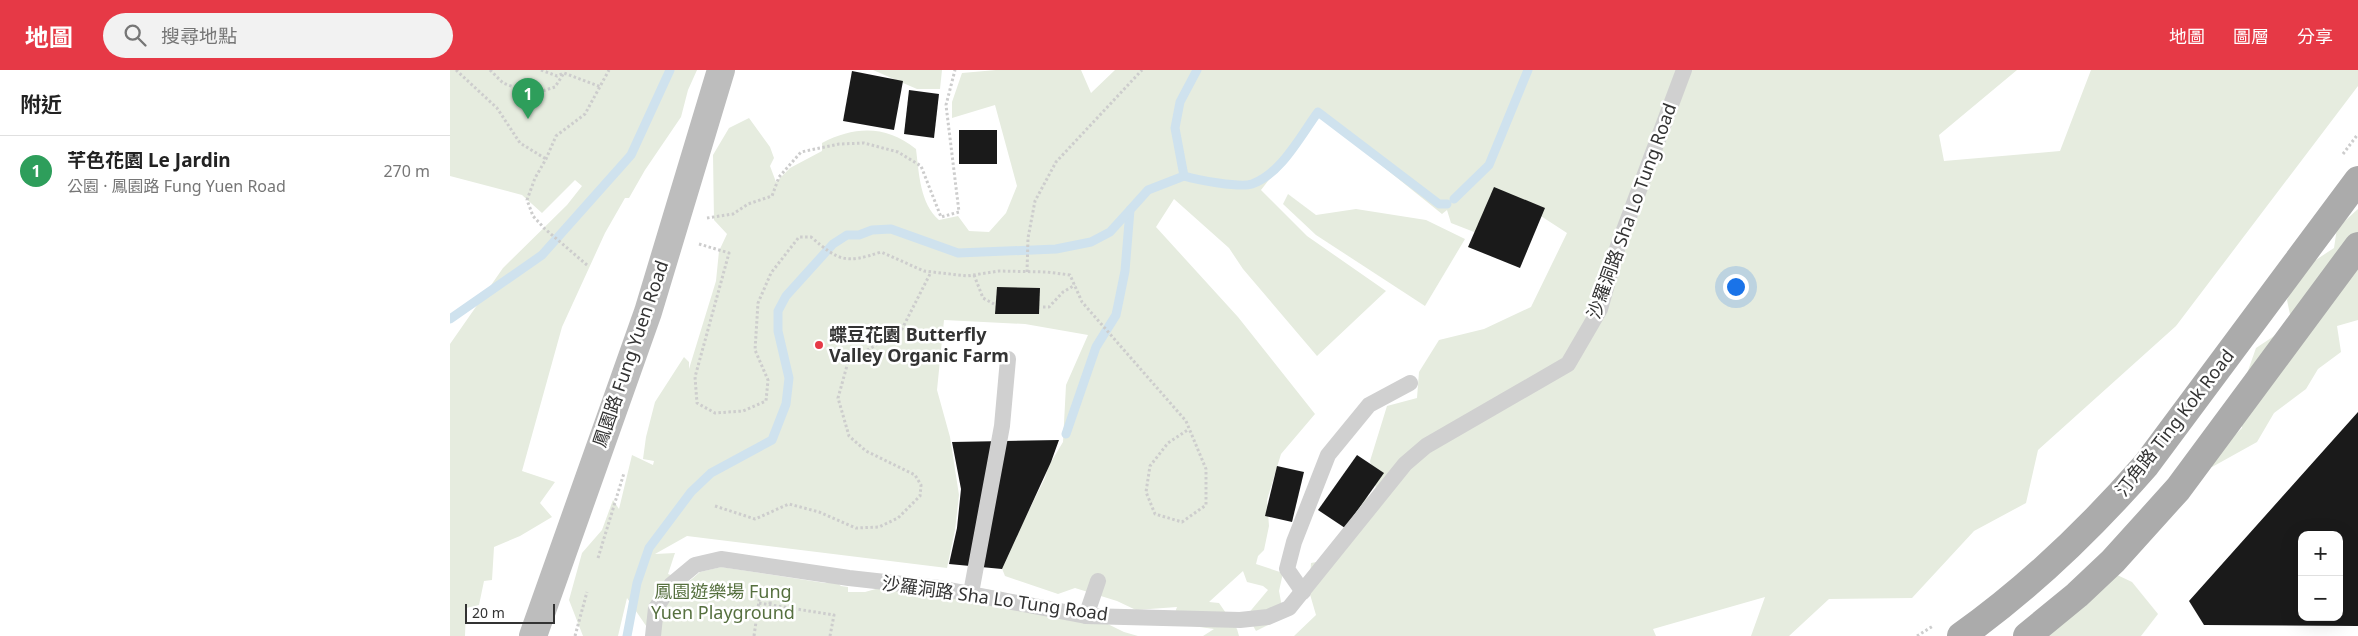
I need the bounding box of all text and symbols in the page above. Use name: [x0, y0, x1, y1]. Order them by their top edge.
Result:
search box: [103, 13, 453, 58]
text: 地圖: [25, 20, 73, 53]
icon: search: [121, 21, 149, 49]
text: 搜尋地點: [161, 23, 237, 49]
text: 地圖: [2169, 24, 2205, 48]
text: 圖層: [2233, 24, 2269, 48]
text: 分享: [2297, 24, 2333, 48]
pin: 1: [512, 78, 544, 119]
text: 附近: [20, 90, 62, 118]
street label: 沙羅洞路 Sha Lo Tung Road: [1581, 100, 1681, 322]
text: 芊色花園 Le Jardin: [67, 147, 231, 173]
text: 1: [31, 160, 41, 182]
text: 270 m: [383, 160, 430, 182]
text: 公園 · 鳳園路 Fung Yuen Road: [67, 175, 286, 197]
street label: 鳳園路 Fung Yuen Road: [587, 257, 673, 450]
your location: [1723, 274, 1749, 300]
place label: 蝶豆花園 Butterfly Valley Organic Farm: [829, 322, 1009, 367]
marker: 蝶豆花園 Butterfly Valley Organic Farm: [813, 339, 825, 351]
street label: 汀角路 Ting Kok Road: [2109, 344, 2239, 501]
map controls: [2298, 531, 2343, 621]
button: +: [2298, 531, 2343, 576]
street label: 沙羅洞路 Sha Lo Tung Road: [881, 570, 1110, 626]
button: −: [2298, 576, 2343, 621]
park label: 鳳園遊樂場 Fung Yuen Playground: [651, 579, 795, 624]
scale bar: [465, 601, 555, 624]
text: 20 m: [472, 603, 505, 622]

